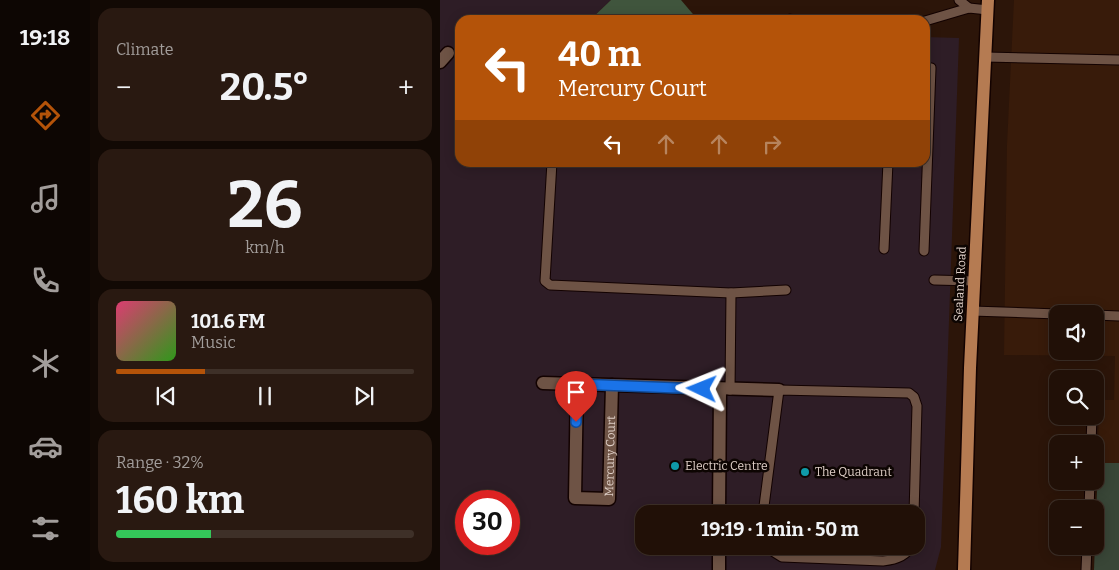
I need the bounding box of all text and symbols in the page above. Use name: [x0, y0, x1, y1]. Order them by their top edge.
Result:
text: 19:18: [20, 24, 70, 51]
text: 40 m: [558, 33, 641, 75]
icon: left: [475, 35, 540, 100]
text: Climate: [116, 40, 174, 59]
text: 20.5°: [220, 64, 310, 110]
text: −: [116, 71, 131, 104]
text: +: [398, 71, 414, 104]
text: Mercury Court: [558, 75, 707, 102]
icon: directions: [28, 98, 63, 133]
icon: left: [599, 130, 627, 158]
icon: ahead: [652, 130, 680, 158]
icon: ahead: [705, 130, 733, 158]
icon: right: [758, 130, 786, 158]
text: 26: [227, 166, 303, 244]
icon: music: [28, 181, 63, 216]
text: km/h: [245, 238, 285, 257]
street label: Sealand Road: [951, 246, 969, 322]
icon: phone: [28, 263, 63, 298]
map controls: [1049, 305, 1104, 555]
button: sound: [1049, 305, 1104, 360]
text: 101.6 FM: [191, 310, 265, 333]
text: Music: [191, 333, 236, 352]
icon: climate: [28, 346, 63, 381]
position arrow: [675, 362, 727, 414]
button: search: [1049, 370, 1104, 425]
pin: [555, 371, 597, 422]
icon: arrive: [562, 378, 590, 406]
icon: previous: [152, 382, 180, 410]
icon: pause: [251, 382, 279, 410]
icon: next: [350, 382, 378, 410]
street label: Mercury Court: [602, 415, 618, 497]
icon: car: [28, 429, 63, 464]
button: +: [1049, 435, 1104, 490]
text: Range · 32%: [116, 453, 204, 472]
place label: Electric Centre: [685, 459, 768, 473]
marker: Electric Centre: [669, 460, 681, 472]
place label: The Quadrant: [815, 465, 892, 479]
marker: The Quadrant: [799, 466, 811, 478]
text: 160 km: [116, 477, 244, 523]
speed limit sign: 30: [455, 490, 520, 555]
button: −: [1049, 500, 1104, 555]
icon: filters: [28, 511, 63, 546]
text: 19:19 · 1 min · 50 m: [701, 518, 859, 541]

